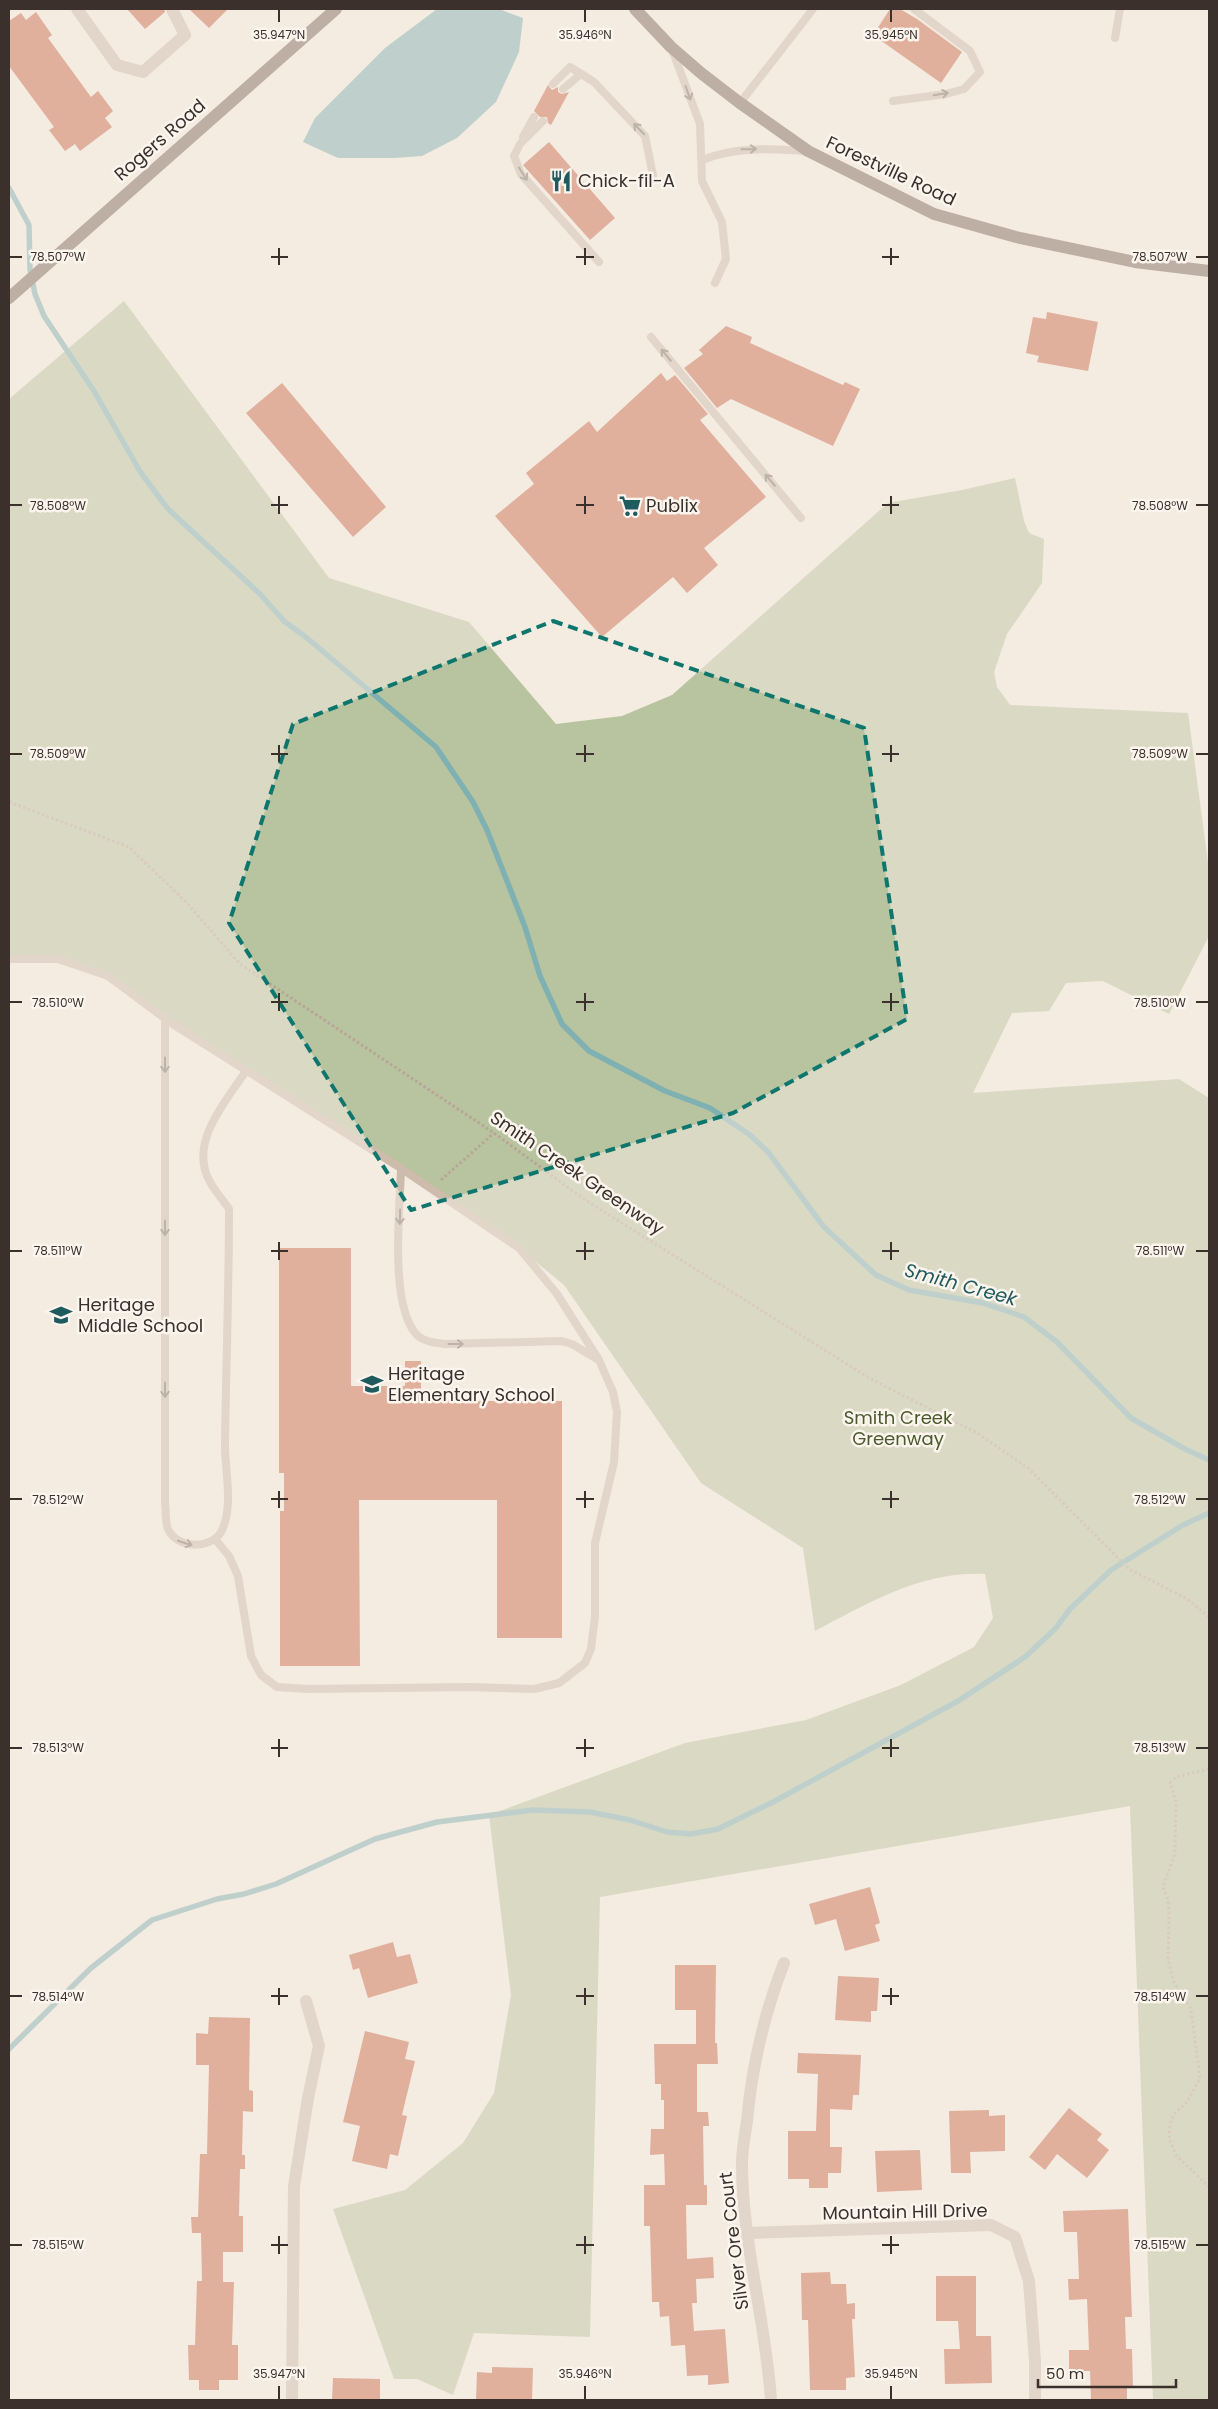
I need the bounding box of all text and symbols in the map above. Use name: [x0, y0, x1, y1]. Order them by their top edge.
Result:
text: 35.947°N: [253, 26, 305, 43]
text: 35.946°N: [558, 26, 612, 43]
text: 35.945°N: [864, 26, 918, 43]
one-way arrow: [684, 84, 693, 100]
one-way arrow: [933, 89, 949, 99]
street label: Rogers Road: [109, 93, 211, 186]
one-way arrow: [633, 123, 645, 136]
street label: Forestville Road: [822, 130, 960, 212]
one-way arrow: [741, 144, 757, 154]
one-way arrow: [518, 166, 528, 180]
restaurant icon: Chick-fil-A: [548, 168, 574, 194]
place label: Chick-fil-A: [578, 168, 675, 193]
text: 78.507°W: [31, 248, 86, 265]
text: 78.507°W: [1133, 248, 1188, 265]
one-way arrow: [661, 349, 672, 362]
one-way arrow: [765, 474, 776, 487]
supermarket icon: Publix: [617, 493, 643, 519]
place label: Publix: [646, 493, 698, 518]
text: 78.508°W: [30, 497, 86, 514]
text: 78.508°W: [1132, 497, 1188, 514]
text: 78.509°W: [30, 745, 86, 762]
text: 78.509°W: [1132, 745, 1188, 762]
text: 78.510°W: [32, 994, 84, 1011]
text: 78.510°W: [1134, 994, 1186, 1011]
one-way arrow: [160, 1056, 170, 1073]
street label: Smith Creek Greenway: [485, 1105, 669, 1240]
one-way arrow: [395, 1209, 405, 1225]
one-way arrow: [160, 1219, 170, 1235]
text: 78.511°W: [34, 1242, 83, 1259]
text: 78.511°W: [1136, 1242, 1185, 1259]
water label: Smith Creek: [902, 1257, 1021, 1313]
place label: Heritage Middle School: [78, 1292, 203, 1338]
school or university icon: Heritage Middle School: [48, 1302, 74, 1328]
one-way arrow: [447, 1339, 463, 1349]
place label: Heritage Elementary School: [388, 1361, 555, 1407]
school or university icon: Heritage Elementary School: [359, 1371, 385, 1397]
one-way arrow: [160, 1382, 170, 1398]
park label: Smith Creek Greenway: [844, 1405, 953, 1451]
text: 78.512°W: [32, 1491, 84, 1508]
text: 78.512°W: [1134, 1491, 1186, 1508]
one-way arrow: [177, 1538, 193, 1548]
text: 78.513°W: [32, 1739, 84, 1756]
text: 78.513°W: [1134, 1739, 1186, 1756]
text: 78.514°W: [32, 1988, 84, 2005]
text: 78.514°W: [1134, 1988, 1186, 2005]
street label: Silver Ore Court: [713, 2170, 754, 2312]
street label: Mountain Hill Drive: [822, 2198, 988, 2225]
text: 78.515°W: [32, 2236, 84, 2253]
text: 78.515°W: [1134, 2236, 1186, 2253]
scale bar: [1038, 2356, 1176, 2388]
text: 50 m: [1046, 2363, 1084, 2384]
text: 35.947°N: [253, 2365, 305, 2382]
text: 35.946°N: [558, 2365, 612, 2382]
text: 35.945°N: [864, 2365, 918, 2382]

